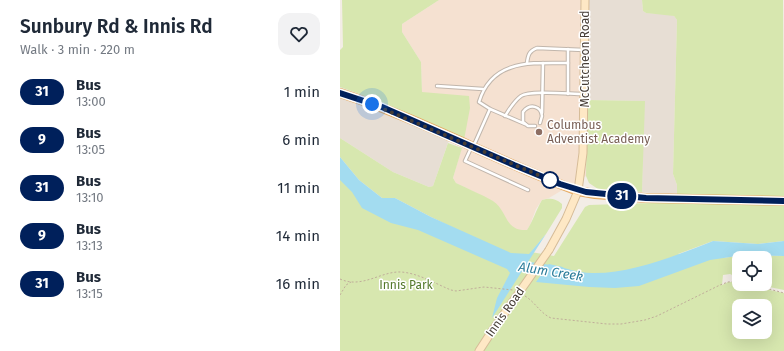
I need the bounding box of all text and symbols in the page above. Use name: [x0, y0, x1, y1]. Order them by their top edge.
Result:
street label: McCutcheon Road: [578, 11, 592, 107]
button: heart: [278, 13, 320, 55]
text: Sunbury Rd & Innis Rd: [20, 15, 213, 38]
text: Walk · 3 min · 220 m: [20, 42, 135, 57]
text: Bus: [76, 76, 101, 94]
text: 31: [35, 83, 49, 100]
text: 1 min: [284, 83, 320, 101]
text: 13:00: [76, 94, 106, 109]
your location: [362, 94, 382, 114]
place label: Columbus Adventist Academy: [547, 118, 650, 146]
text: Bus: [76, 124, 101, 142]
marker: Columbus Adventist Academy: [534, 127, 544, 137]
text: 9: [38, 131, 46, 148]
text: 6 min: [282, 131, 320, 149]
text: 13:05: [76, 142, 105, 157]
unlabelled marker: [541, 171, 559, 189]
text: Bus: [76, 172, 101, 190]
text: 31: [35, 179, 49, 196]
text: 11 min: [277, 179, 320, 197]
line badge: 31: [604, 183, 640, 209]
text: 31: [615, 187, 629, 204]
text: 13:10: [76, 190, 104, 205]
text: Bus: [76, 220, 101, 238]
text: 9: [38, 227, 46, 244]
text: 14 min: [276, 227, 320, 245]
text: 13:13: [76, 238, 103, 253]
map controls: [732, 251, 772, 339]
button: locate: [732, 251, 772, 291]
water label: Alum Creek: [517, 259, 584, 284]
text: Bus: [76, 268, 101, 286]
text: 31: [35, 275, 49, 292]
text: 16 min: [276, 275, 320, 293]
park label: Innis Park: [379, 278, 434, 292]
street label: Innis Road: [483, 284, 527, 340]
text: 13:15: [76, 286, 103, 301]
button: layers: [732, 299, 772, 339]

